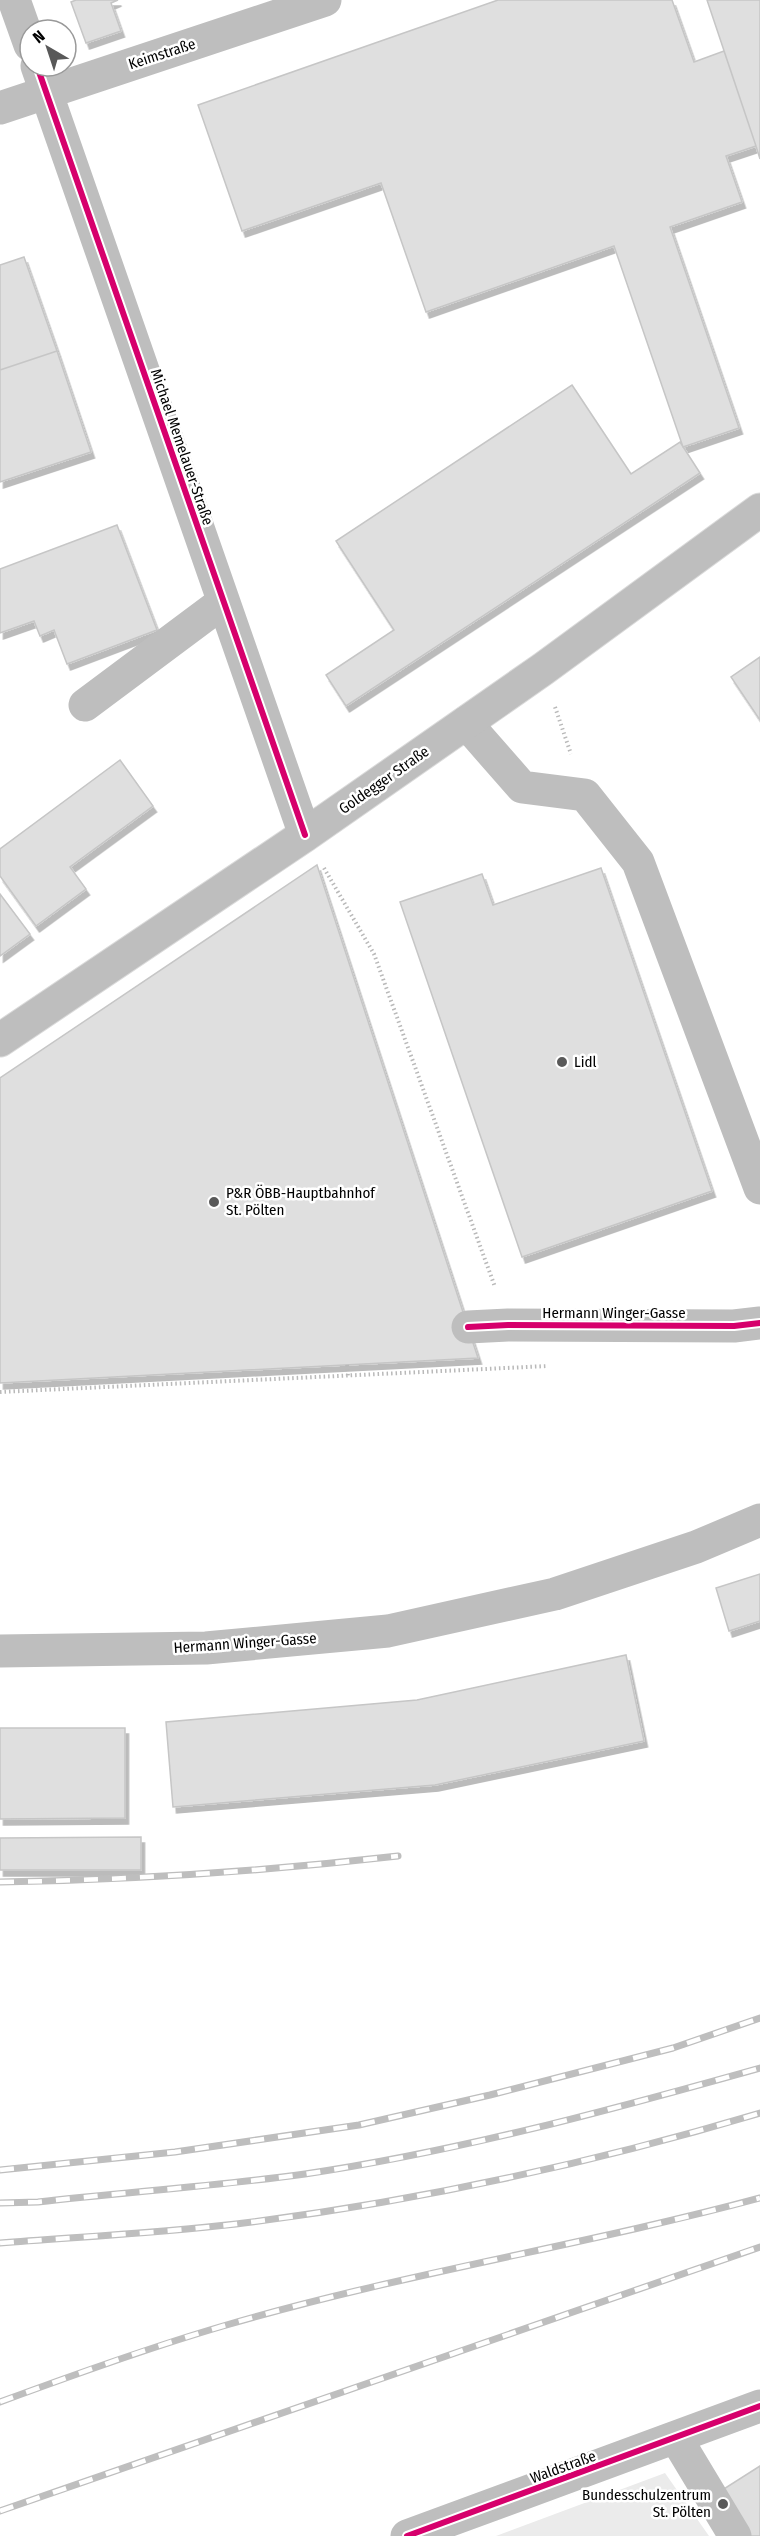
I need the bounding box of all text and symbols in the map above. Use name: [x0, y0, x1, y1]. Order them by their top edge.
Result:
north arrow: [18, 18, 78, 78]
text: N: [29, 26, 49, 47]
street label: Keimstraße: [126, 35, 198, 73]
street label: Michael Memelauer-Straße: [147, 366, 217, 528]
street label: Goldegger Straße: [336, 742, 432, 818]
place label: Lidl: [574, 1053, 596, 1071]
marker: Lidl: [555, 1055, 569, 1069]
place label: P&R ÖBB-Hauptbahnhof St. Pölten: [226, 1184, 376, 1219]
marker: P&R ÖBB-Hauptbahnhof St. Pölten: [207, 1195, 221, 1209]
street label: Hermann Winger-Gasse: [542, 1304, 686, 1322]
street label: Hermann Winger-Gasse: [173, 1629, 317, 1657]
street label: Waldstraße: [528, 2447, 598, 2487]
place label: Bundesschulzentrum St. Pölten: [582, 2486, 711, 2521]
marker: Bundesschulzentrum St. Pölten: [716, 2497, 730, 2511]

